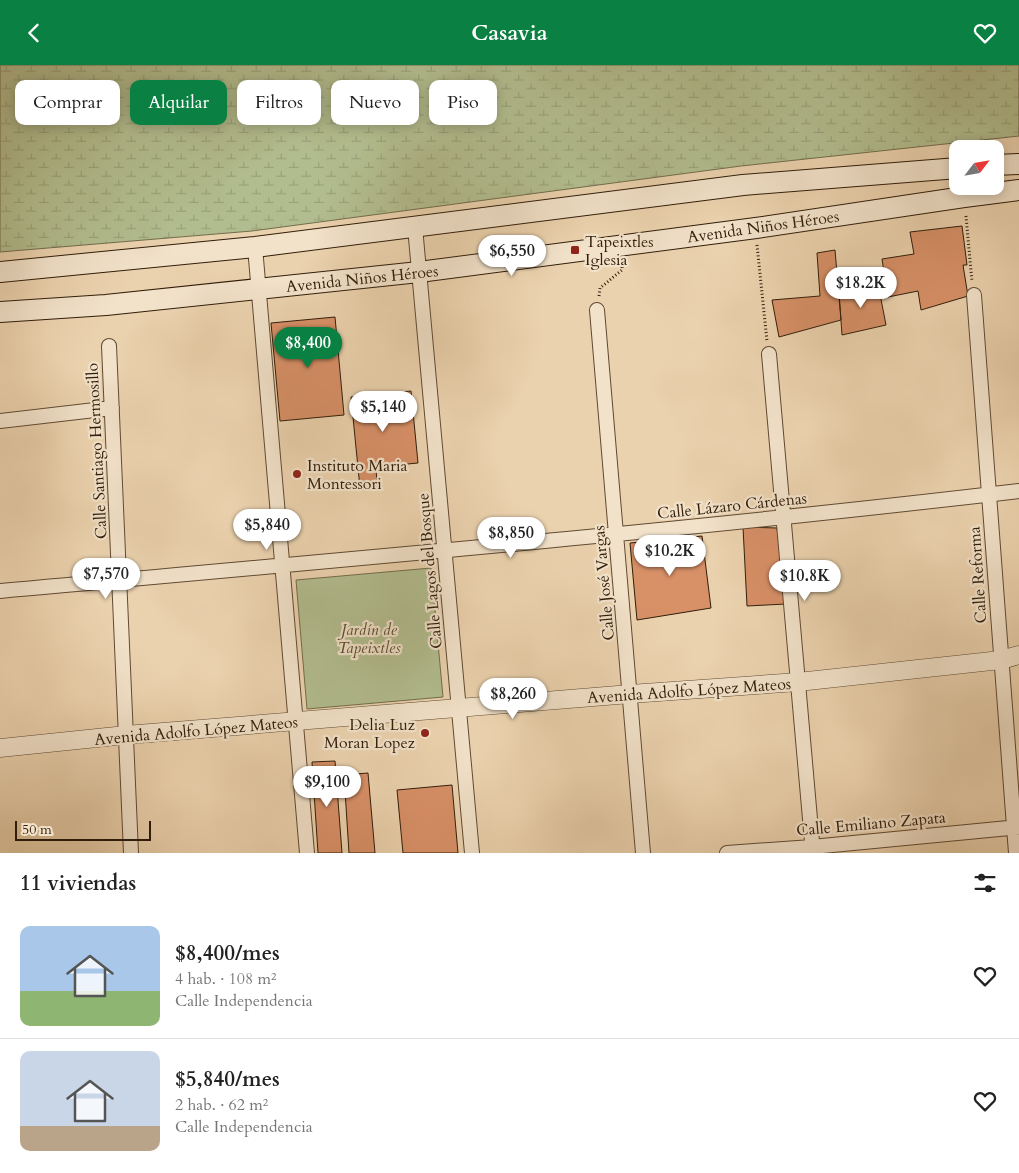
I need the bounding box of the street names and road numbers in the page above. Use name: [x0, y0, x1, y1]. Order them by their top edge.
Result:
street label: Avenida Niños Héroes: [686, 205, 841, 249]
street label: Avenida Niños Héroes: [285, 260, 440, 298]
street label: Calle Santiago Hermosillo: [81, 362, 113, 540]
street label: Calle Lázaro Cárdenas: [656, 487, 808, 525]
street label: Calle Lagos del Bosque: [412, 492, 448, 650]
street label: Calle José Vargas: [588, 524, 620, 641]
street label: Calle Reforma: [964, 526, 992, 624]
street label: Avenida Adolfo López Mateos: [586, 673, 792, 709]
street label: Avenida Adolfo López Mateos: [93, 711, 299, 751]
street label: Calle Emiliano Zapata: [795, 806, 947, 841]

